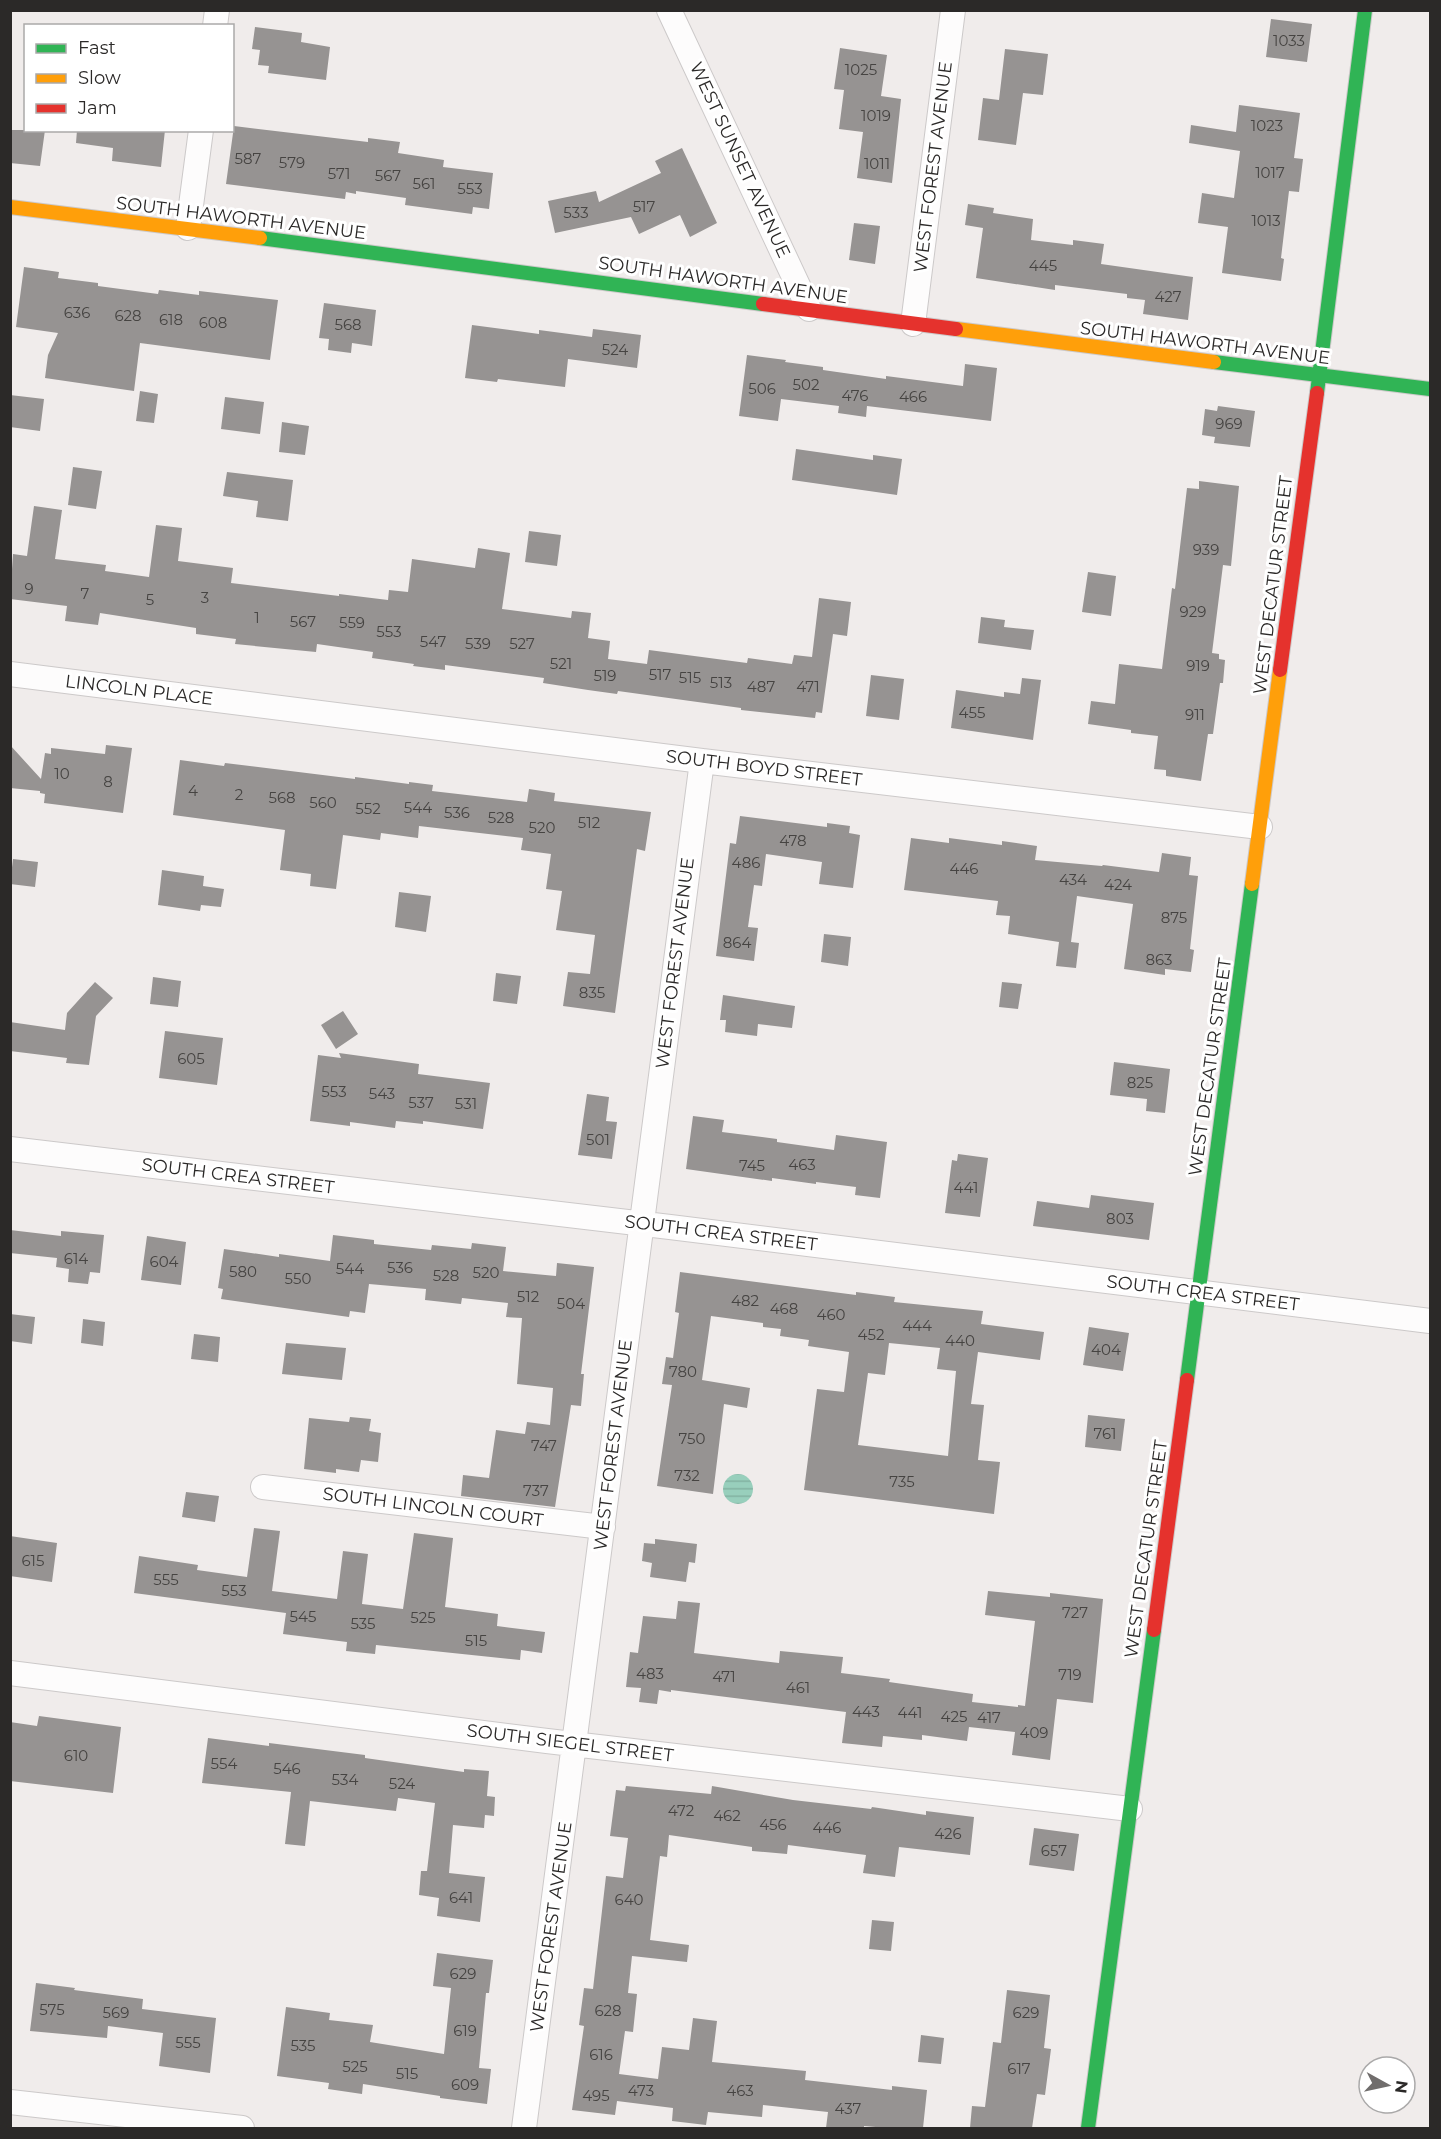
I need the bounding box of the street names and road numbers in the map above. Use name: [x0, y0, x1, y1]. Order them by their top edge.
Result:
street label: WEST SUNSET AVENUE: [685, 59, 795, 261]
street label: WEST FOREST AVENUE: [909, 60, 957, 274]
street label: SOUTH HAWORTH AVENUE: [115, 192, 367, 244]
street label: SOUTH HAWORTH AVENUE: [597, 252, 849, 308]
street label: SOUTH HAWORTH AVENUE: [1079, 317, 1331, 369]
street label: WEST DECATUR STREET: [1249, 474, 1297, 696]
street label: LINCOLN PLACE: [64, 670, 214, 710]
street label: SOUTH BOYD STREET: [665, 745, 864, 791]
street label: WEST FOREST AVENUE: [651, 856, 699, 1070]
street label: WEST DECATUR STREET: [1184, 956, 1236, 1177]
street label: SOUTH CREA STREET: [140, 1153, 336, 1199]
street label: SOUTH CREA STREET: [623, 1210, 819, 1256]
street label: SOUTH CREA STREET: [1105, 1270, 1301, 1316]
street label: WEST FOREST AVENUE: [589, 1338, 637, 1552]
street label: WEST DECATUR STREET: [1120, 1438, 1172, 1659]
street label: SOUTH LINCOLN COURT: [321, 1483, 545, 1532]
street label: SOUTH SIEGEL STREET: [465, 1719, 675, 1767]
street label: WEST FOREST AVENUE: [525, 1820, 577, 2034]

